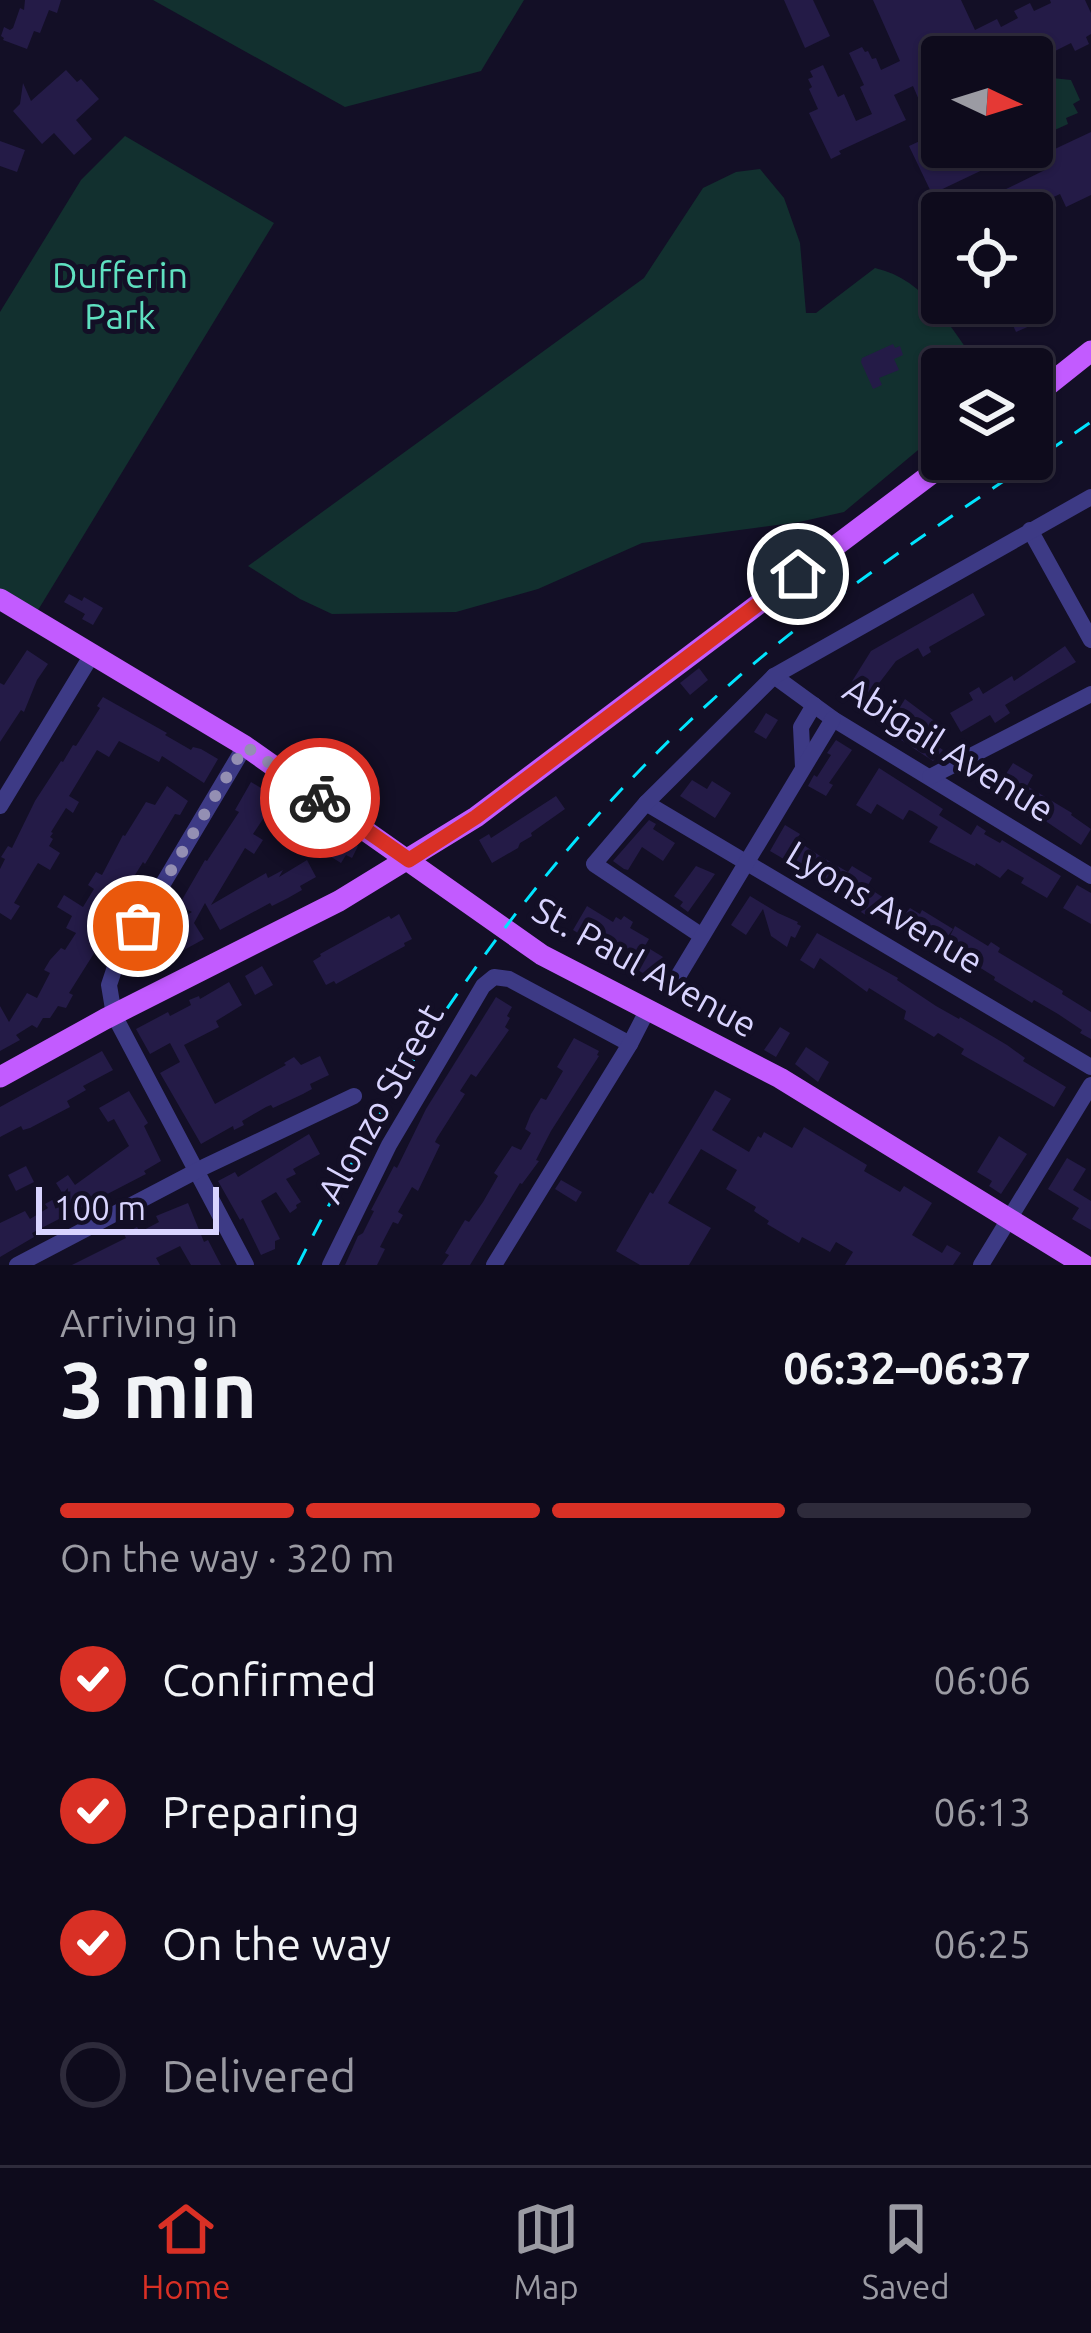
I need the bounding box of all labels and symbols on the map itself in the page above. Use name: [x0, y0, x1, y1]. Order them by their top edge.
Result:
north arrow: [921, 36, 1053, 168]
park label: Dufferin Park: [52, 254, 188, 336]
pin: [747, 523, 849, 625]
street label: Abigail Avenue: [837, 668, 1062, 830]
courier: [260, 738, 380, 858]
street label: Lyons Avenue: [780, 832, 991, 981]
pin: [87, 875, 189, 977]
street label: St. Paul Avenue: [526, 888, 764, 1045]
street label: Alonzo Street: [308, 996, 451, 1209]
scale bar: [36, 1181, 219, 1234]

